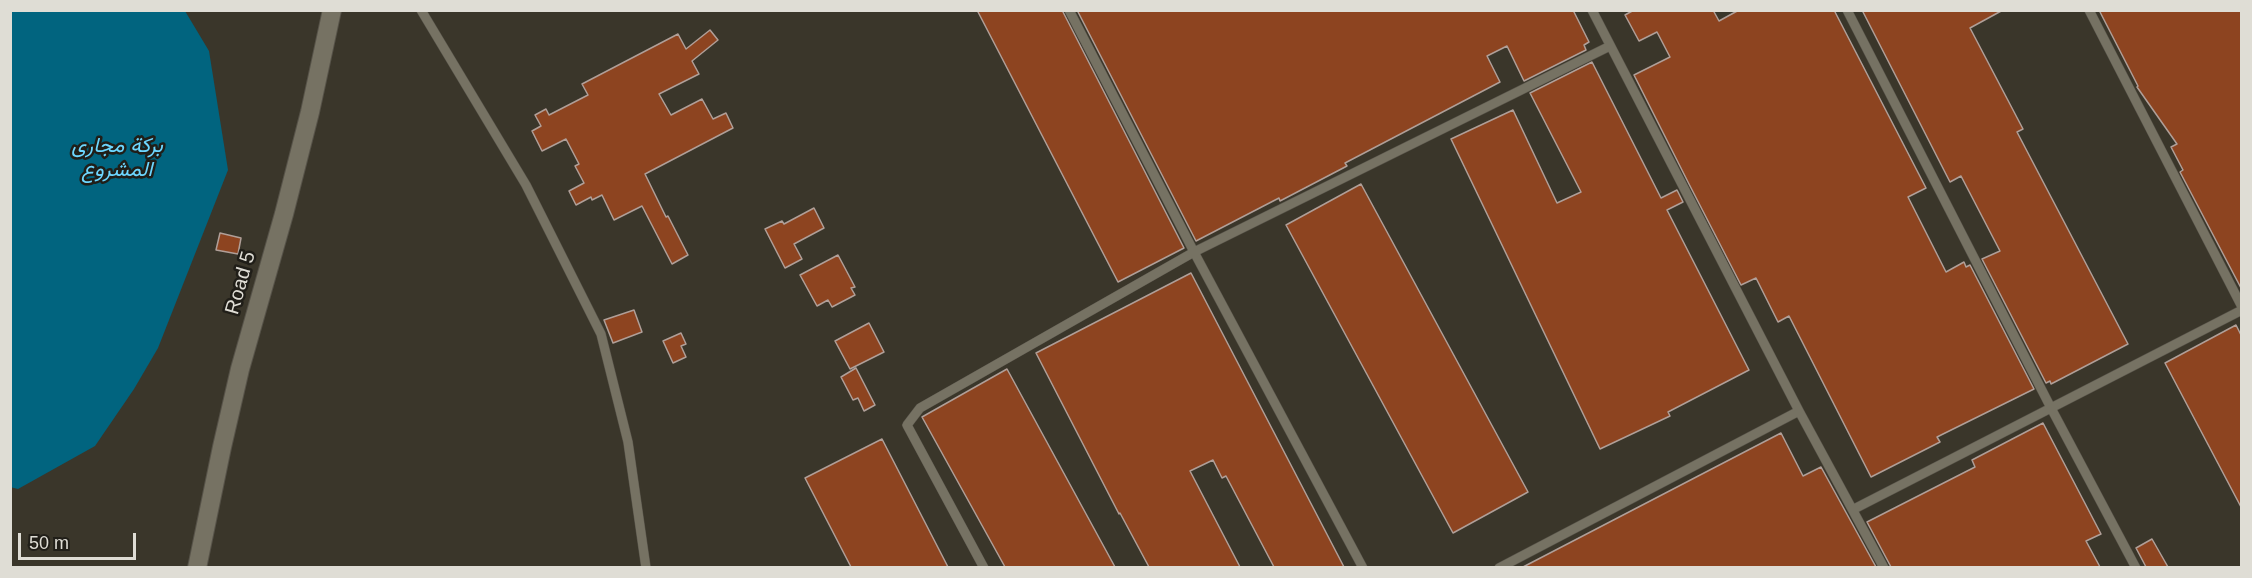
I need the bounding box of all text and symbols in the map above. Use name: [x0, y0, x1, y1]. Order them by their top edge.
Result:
water label: بركة مجارى المشروع: [71, 133, 163, 183]
street label: Road 5: [221, 249, 261, 317]
scale bar: [21, 521, 140, 559]
text: 50 m: [29, 533, 69, 553]

